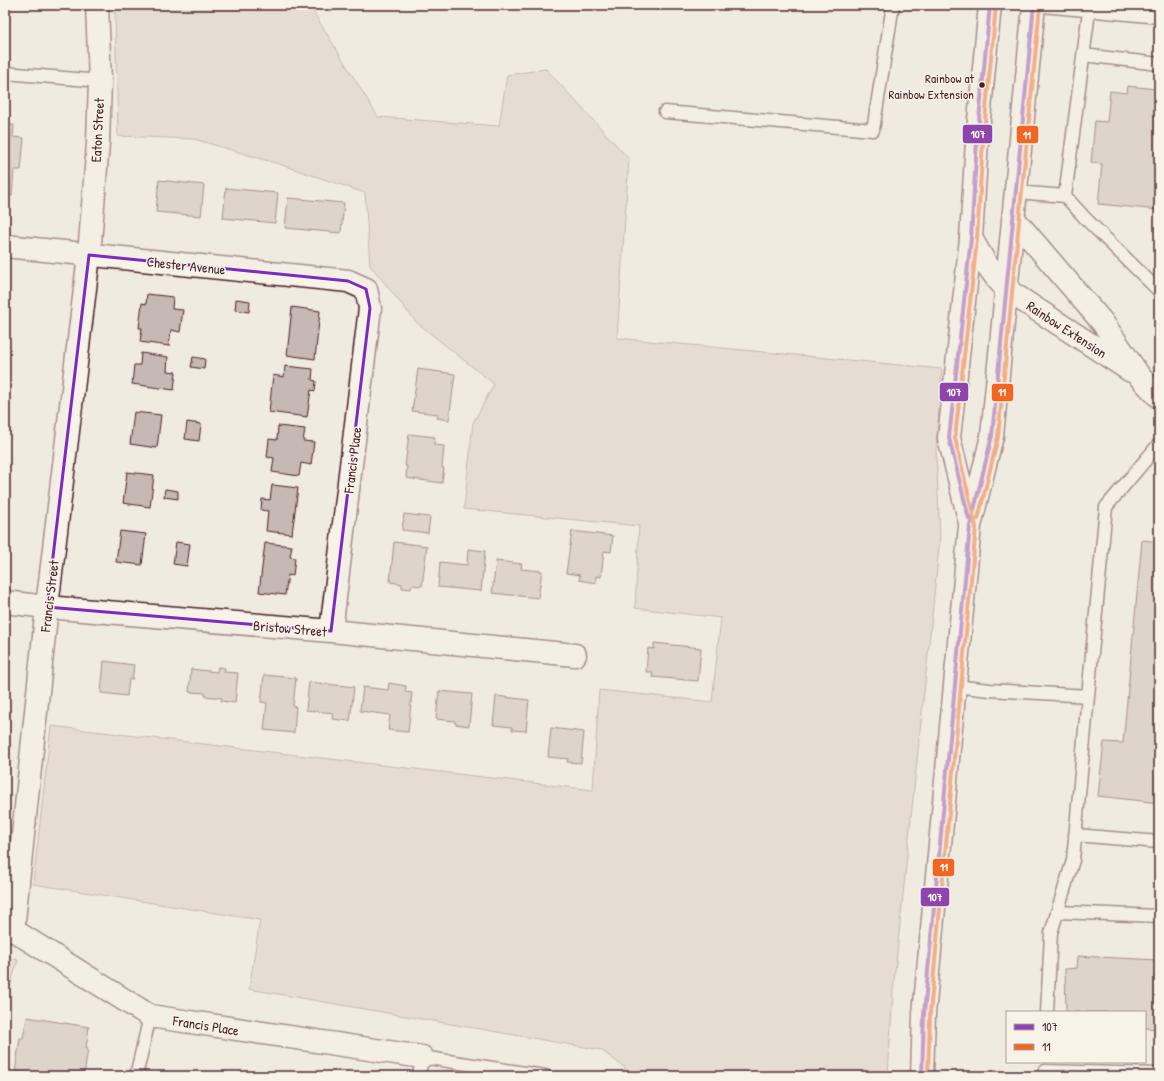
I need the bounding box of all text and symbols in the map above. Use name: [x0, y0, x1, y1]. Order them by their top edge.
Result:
place label: Rainbow at Rainbow Extension: [888, 69, 975, 103]
marker: Rainbow at Rainbow Extension: [977, 80, 987, 90]
street label: Eaton Street: [86, 97, 108, 163]
line badge: 107: [962, 124, 993, 144]
line badge: 11: [1016, 125, 1039, 144]
text: 107: [971, 127, 986, 141]
text: 11: [1023, 128, 1031, 142]
street label: Chester Avenue: [146, 251, 227, 279]
street label: Rainbow Extension: [1023, 296, 1111, 362]
line badge: 107: [939, 382, 969, 402]
line badge: 11: [991, 383, 1014, 402]
text: 107: [947, 385, 962, 399]
text: 11: [998, 385, 1006, 399]
street label: Francis Place: [338, 425, 366, 495]
street label: Francis Street: [35, 559, 63, 634]
street label: Bristow Street: [252, 615, 328, 641]
line badge: 11: [932, 858, 955, 877]
text: 11: [940, 860, 948, 874]
line badge: 107: [920, 887, 950, 907]
text: 107: [928, 890, 943, 904]
street label: Francis Place: [171, 1010, 241, 1040]
legend: [1006, 1011, 1146, 1063]
text: 107: [1042, 1018, 1058, 1035]
text: 11: [1042, 1038, 1051, 1055]

